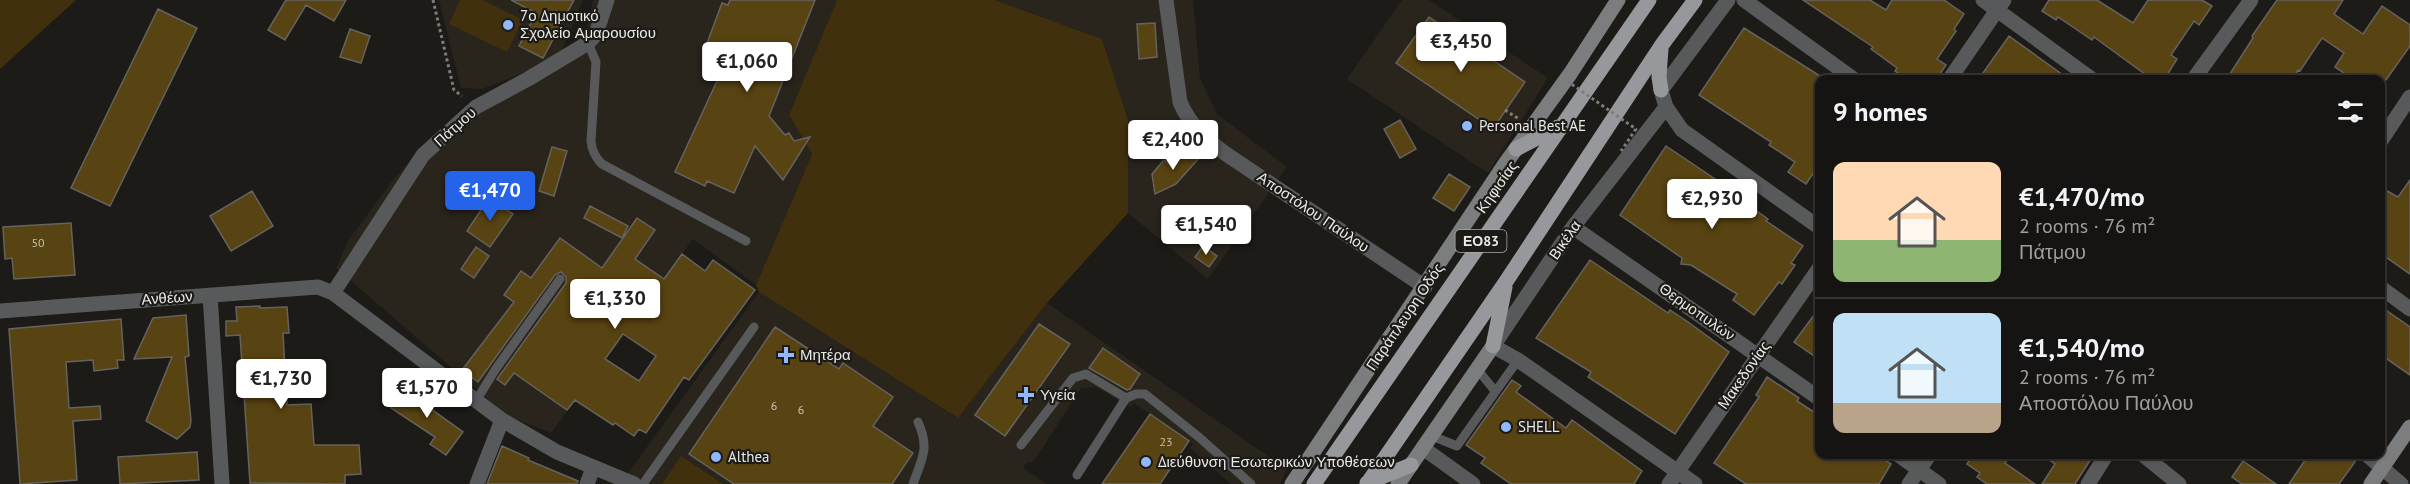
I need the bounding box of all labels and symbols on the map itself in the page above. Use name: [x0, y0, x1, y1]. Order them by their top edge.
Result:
place label: 7ο Δημοτικό Σχολείο Αμαρουσίου: [520, 6, 656, 42]
marker: 7ο Δημοτικό Σχολείο Αμαρουσίου: [501, 18, 515, 32]
pin: €3,450: [1412, 22, 1510, 73]
pin: €1,060: [698, 42, 796, 93]
street label: Πάτμου: [430, 103, 480, 151]
place label: Personal Best AE: [1479, 116, 1586, 135]
marker: Personal Best AE: [1460, 119, 1474, 133]
pin: €2,400: [1124, 120, 1222, 171]
street label: Κηφισίας: [1472, 157, 1522, 217]
street label: Αποστόλου Παύλου: [1254, 167, 1373, 256]
pin: €1,470: [441, 171, 539, 222]
pin: €2,930: [1663, 179, 1761, 230]
pin: €1,540: [1157, 205, 1255, 256]
street label: Βικέλα: [1544, 216, 1585, 263]
road number: ΕΟ83: [1456, 230, 1506, 252]
house number: 50: [31, 235, 45, 250]
street label: Παράπλευρη Οδός: [1362, 259, 1448, 374]
pin: €1,330: [566, 279, 664, 330]
street label: Θερμοπυλών: [1656, 279, 1739, 345]
street label: Ανθέων: [141, 286, 193, 309]
street label: Μακεδονίας: [1713, 337, 1774, 412]
place label: Μητέρα: [800, 345, 851, 364]
marker: Μητέρα: [777, 346, 795, 364]
pin: €1,730: [232, 359, 330, 410]
pin: €1,570: [378, 368, 476, 419]
place label: Υγεία: [1040, 385, 1076, 404]
marker: Υγεία: [1017, 386, 1035, 404]
house number: 6: [771, 398, 777, 413]
house number: 6: [798, 402, 804, 417]
place label: SHELL: [1518, 417, 1560, 436]
marker: SHELL: [1499, 420, 1513, 434]
house number: 23: [1159, 434, 1173, 449]
place label: Althea: [728, 447, 770, 466]
marker: Althea: [709, 450, 723, 464]
place label: Διεύθυνση Εσωτερικών Υποθέσεων: [1158, 452, 1395, 471]
marker: Διεύθυνση Εσωτερικών Υποθέσεων: [1139, 455, 1153, 469]

